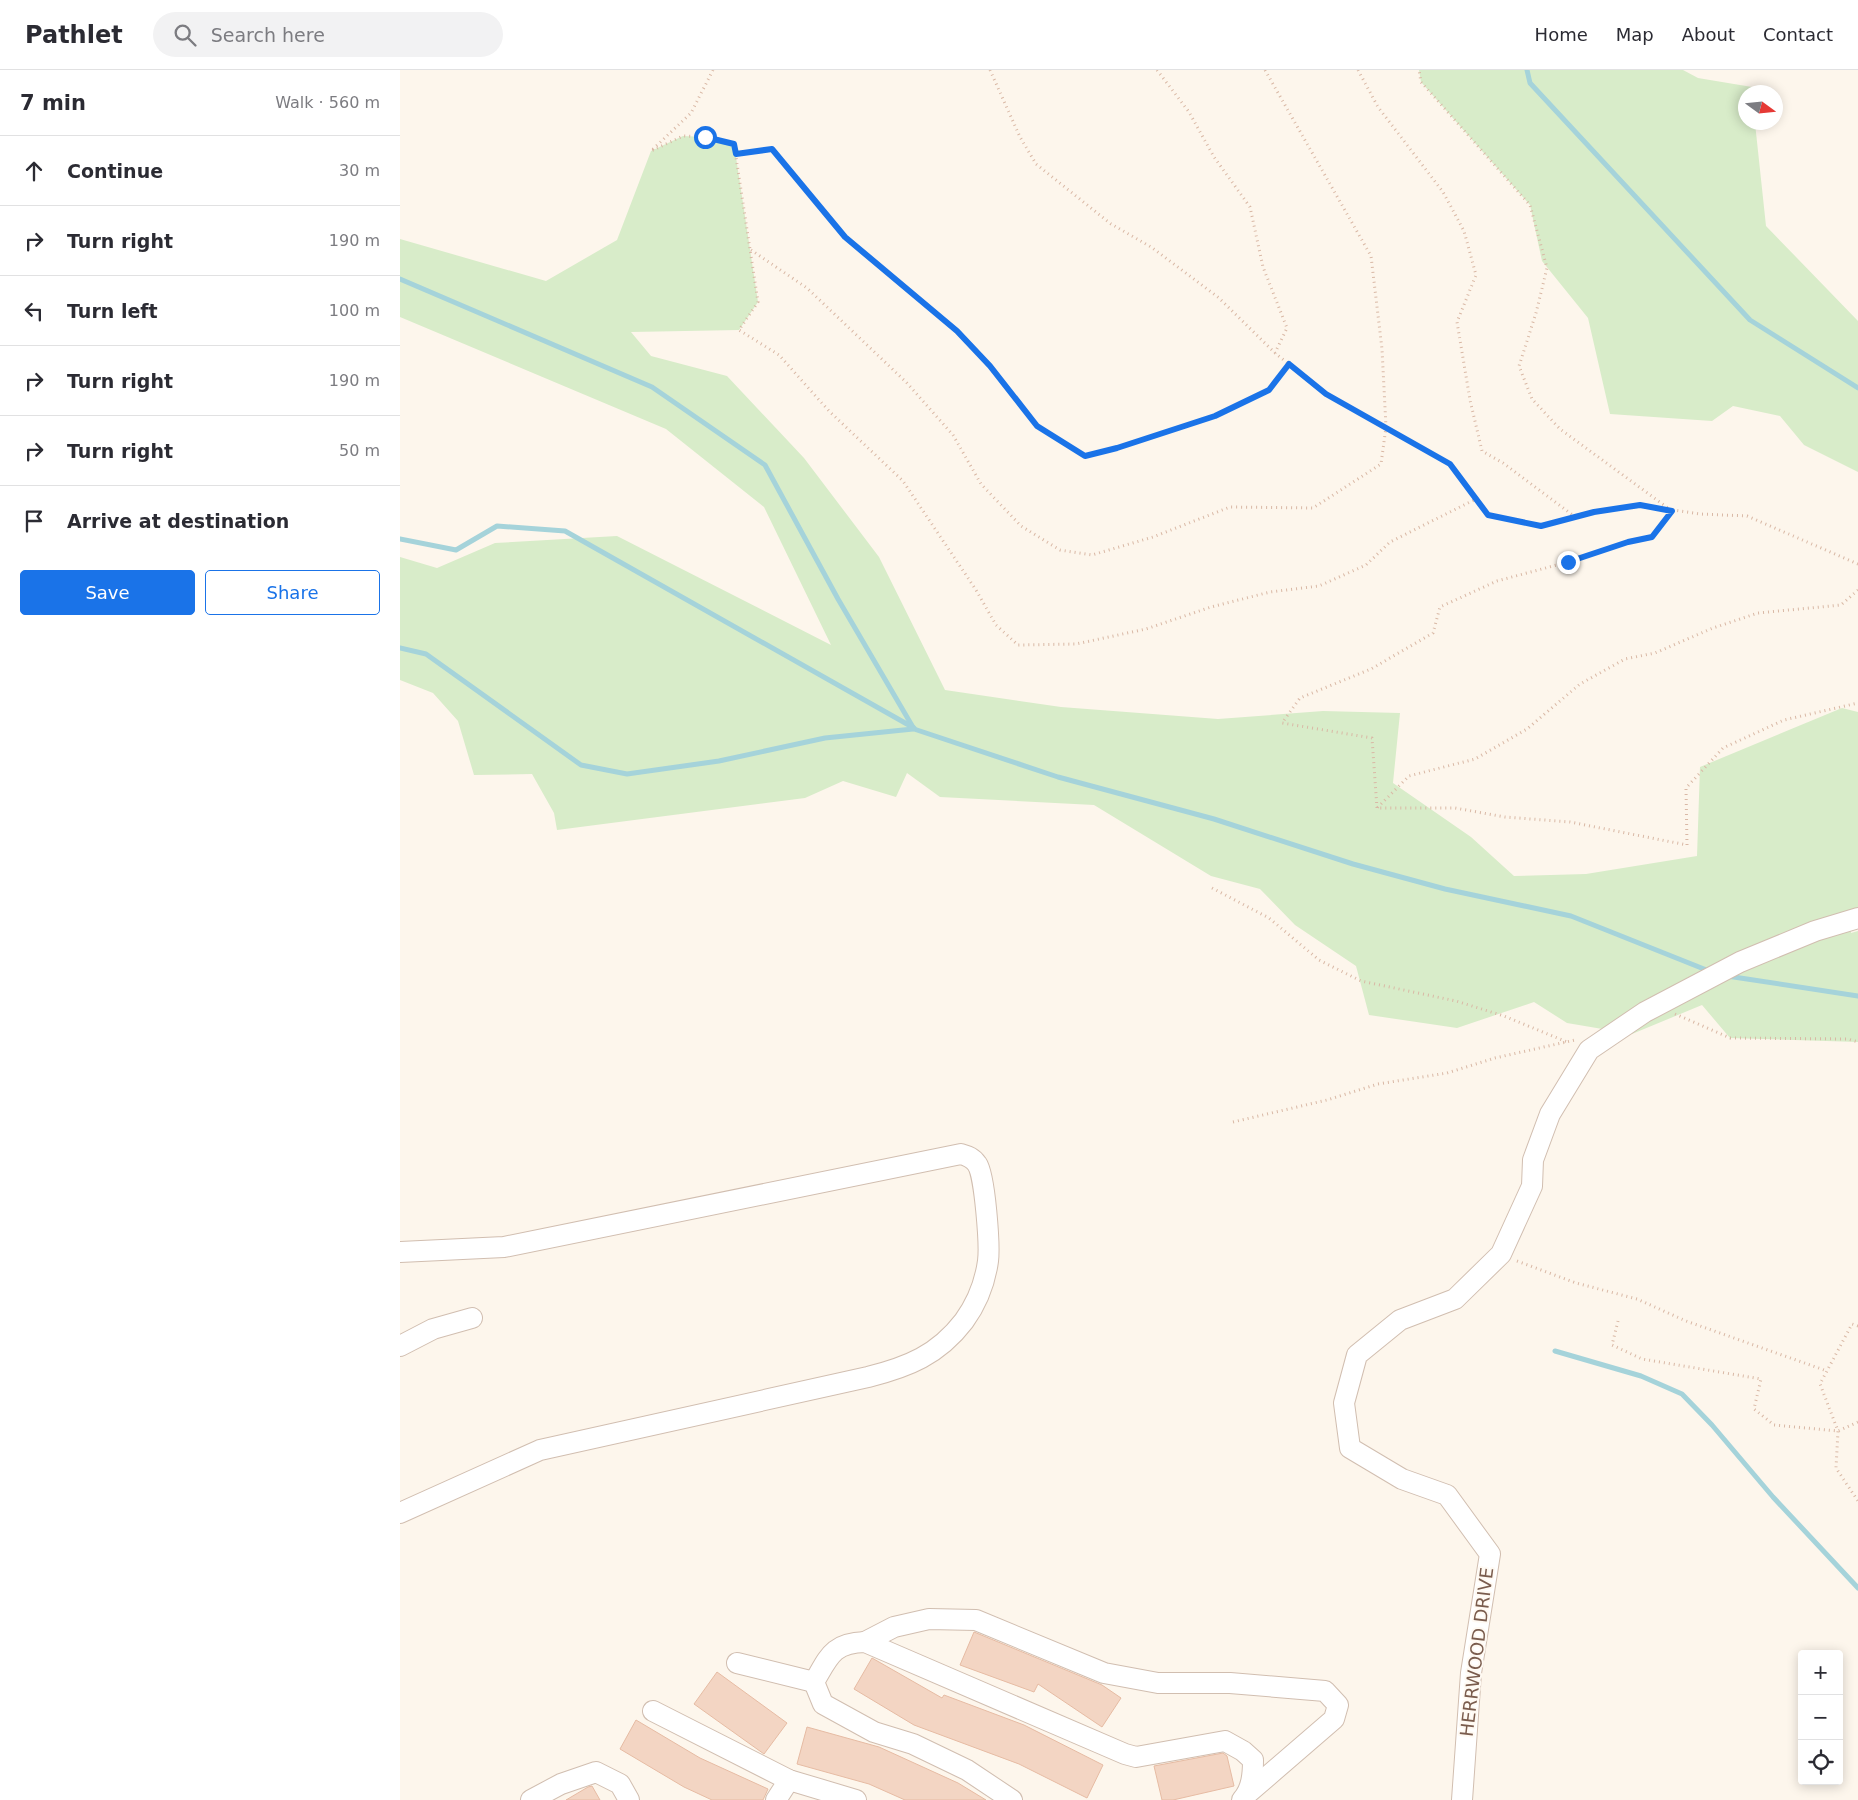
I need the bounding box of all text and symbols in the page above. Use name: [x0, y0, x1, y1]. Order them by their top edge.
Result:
search box: [153, 12, 503, 57]
text: Pathlet: [25, 21, 123, 49]
icon: search: [171, 21, 199, 49]
text: Search here: [211, 24, 325, 46]
text: Home: [1535, 24, 1588, 45]
text: Map: [1616, 24, 1654, 45]
text: About: [1682, 24, 1735, 45]
text: Contact: [1763, 24, 1833, 45]
north arrow: [1738, 85, 1783, 130]
text: 7 min: [20, 91, 86, 115]
text: Walk · 560 m: [275, 93, 380, 112]
route start: [694, 126, 717, 149]
icon: ahead: [20, 157, 48, 185]
text: Continue: [67, 160, 163, 182]
text: 30 m: [339, 161, 380, 180]
icon: right: [20, 227, 48, 255]
text: Turn right: [67, 230, 173, 252]
text: 190 m: [329, 231, 380, 250]
icon: left: [20, 297, 48, 325]
text: Turn left: [67, 300, 158, 322]
text: 100 m: [329, 301, 380, 320]
icon: right: [20, 367, 48, 395]
text: Turn right: [67, 370, 173, 392]
text: 190 m: [329, 371, 380, 390]
icon: right: [20, 437, 48, 465]
text: Turn right: [67, 440, 173, 462]
text: 50 m: [339, 441, 380, 460]
icon: arrive: [20, 507, 48, 535]
text: Arrive at destination: [67, 510, 289, 532]
route end: [1557, 551, 1580, 574]
button: Save: [20, 570, 195, 615]
button: Share: [205, 570, 380, 615]
street label: HERRWOOD DRIVE: [1456, 1566, 1497, 1738]
map controls: [1798, 1650, 1843, 1785]
button: +: [1798, 1650, 1843, 1695]
button: −: [1798, 1695, 1843, 1740]
button: locate: [1798, 1740, 1843, 1785]

